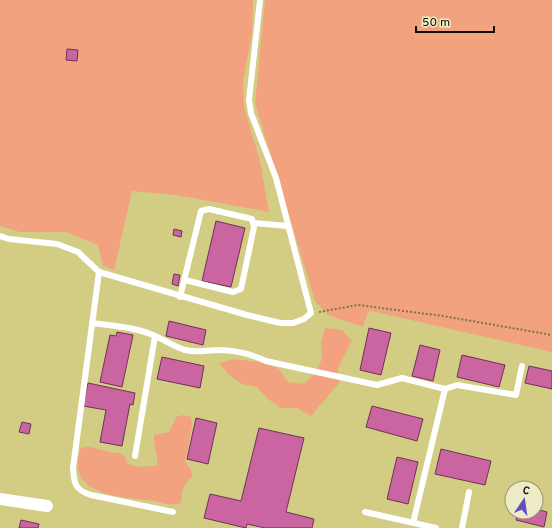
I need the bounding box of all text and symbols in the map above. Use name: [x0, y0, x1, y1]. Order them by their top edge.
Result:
scale bar: [416, 8, 494, 34]
text: 50 m: [422, 15, 450, 31]
north arrow: [504, 480, 544, 520]
text: С: [521, 484, 531, 499]

